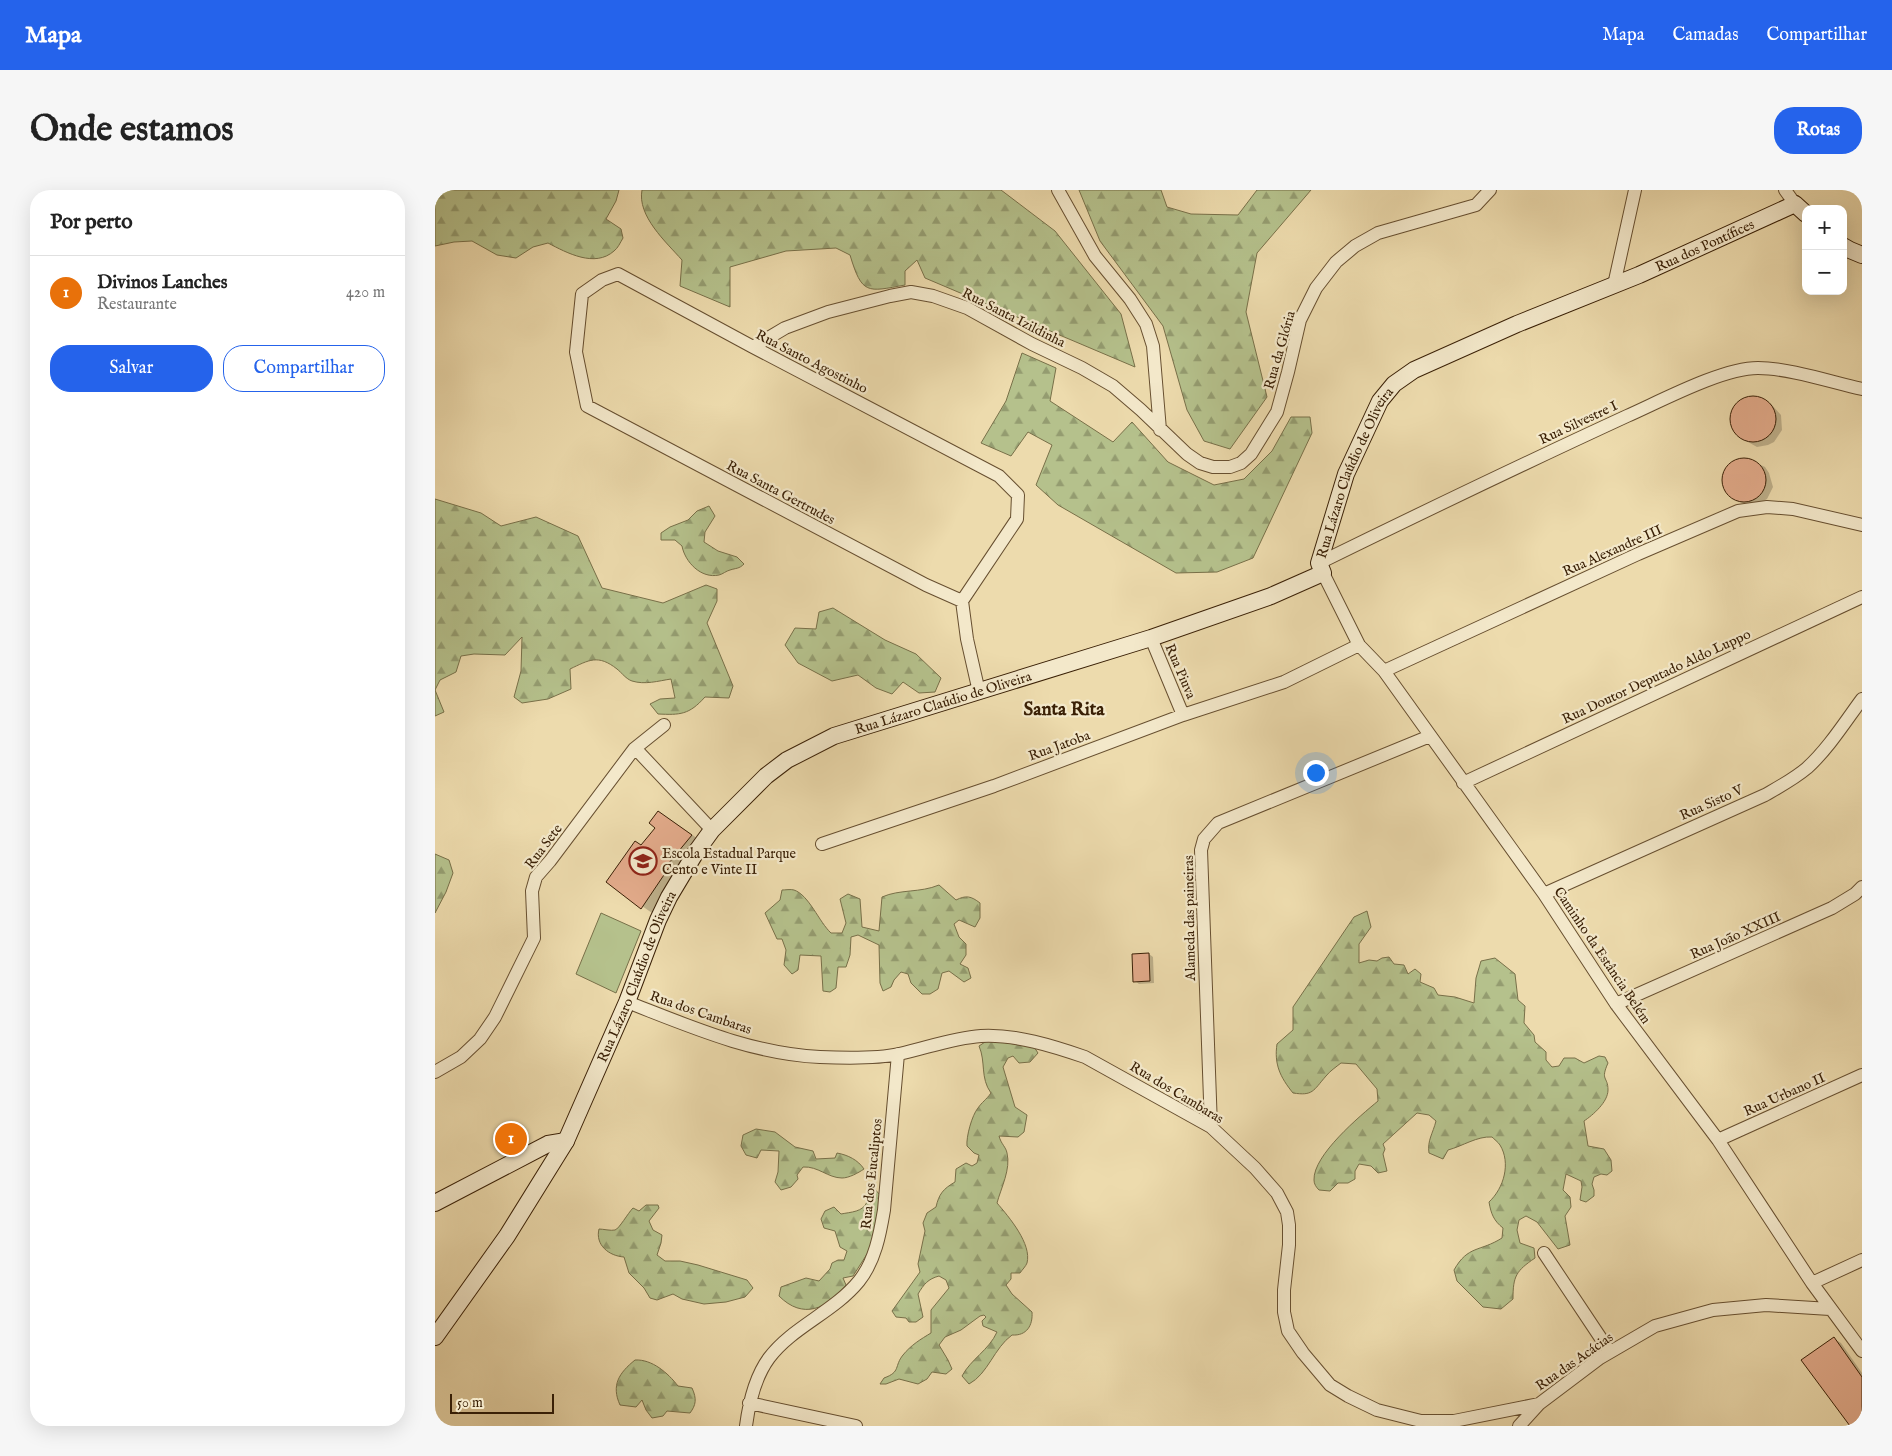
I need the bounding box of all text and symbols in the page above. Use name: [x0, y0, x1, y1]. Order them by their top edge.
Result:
text: Mapa: [25, 20, 81, 51]
text: Mapa: [1602, 24, 1644, 47]
text: Camadas: [1672, 24, 1738, 47]
text: Compartilhar: [1766, 24, 1867, 47]
button: Rotas: [1774, 107, 1862, 154]
text: Onde estamos: [30, 108, 234, 153]
map controls: [1802, 205, 1847, 295]
button: +: [1802, 205, 1847, 250]
text: Por perto: [50, 209, 132, 236]
street label: Rua dos Pontífices: [1653, 216, 1757, 276]
button: −: [1802, 250, 1847, 295]
text: Divinos Lanches: [97, 271, 227, 295]
text: 1: [63, 283, 69, 303]
text: 420 m: [346, 283, 385, 303]
street label: Rua Santa Izildinha: [959, 284, 1069, 352]
text: Restaurante: [97, 295, 177, 315]
street label: Rua da Glória: [1260, 308, 1300, 392]
street label: Rua Santo Agostinho: [752, 326, 871, 398]
button: Salvar: [50, 345, 213, 392]
button: Compartilhar: [223, 345, 385, 392]
street label: Rua Lázaro Claúdio de Oliveira: [1313, 383, 1398, 561]
street label: Rua Silvestre I: [1536, 397, 1621, 449]
street label: Rua Santa Gertrudes: [723, 457, 838, 529]
street label: Rua Alexandre III: [1560, 521, 1665, 581]
street label: Rua Doutor Deputado Aldo Luppo: [1559, 625, 1754, 729]
street label: Rua Piuva: [1160, 641, 1200, 703]
street label: Rua Lázaro Claúdio de Oliveira: [853, 667, 1035, 739]
district label: Santa Rita: [1023, 698, 1105, 722]
street label: Rua Jatoba: [1026, 726, 1093, 765]
your location: [1303, 760, 1329, 786]
street label: Rua Sisto V: [1677, 781, 1747, 825]
street label: Rua Sete: [521, 820, 567, 873]
place label: Escola Estadual Parque Cento e Vinte II: [662, 845, 797, 879]
school or university icon: Escola Estadual Parque Cento e Vinte II: [628, 846, 658, 876]
street label: Alameda das paineiras: [1180, 855, 1200, 982]
street label: Caminho da Estância Belém: [1550, 884, 1655, 1028]
street label: Rua Lázaro Claúdio de Oliveira: [594, 887, 681, 1065]
street label: Rua João XXIII: [1687, 908, 1783, 964]
street label: Rua dos Cambaras: [647, 987, 754, 1039]
street label: Rua dos Cambaras: [1126, 1058, 1227, 1128]
street label: Rua Urbano II: [1741, 1069, 1828, 1121]
street label: Rua dos Eucaliptos: [857, 1118, 887, 1230]
pin: 1: [495, 1120, 527, 1158]
street label: Rua das Acácias: [1532, 1328, 1617, 1395]
scale bar: [450, 1391, 554, 1414]
text: 50 m: [457, 1394, 483, 1412]

